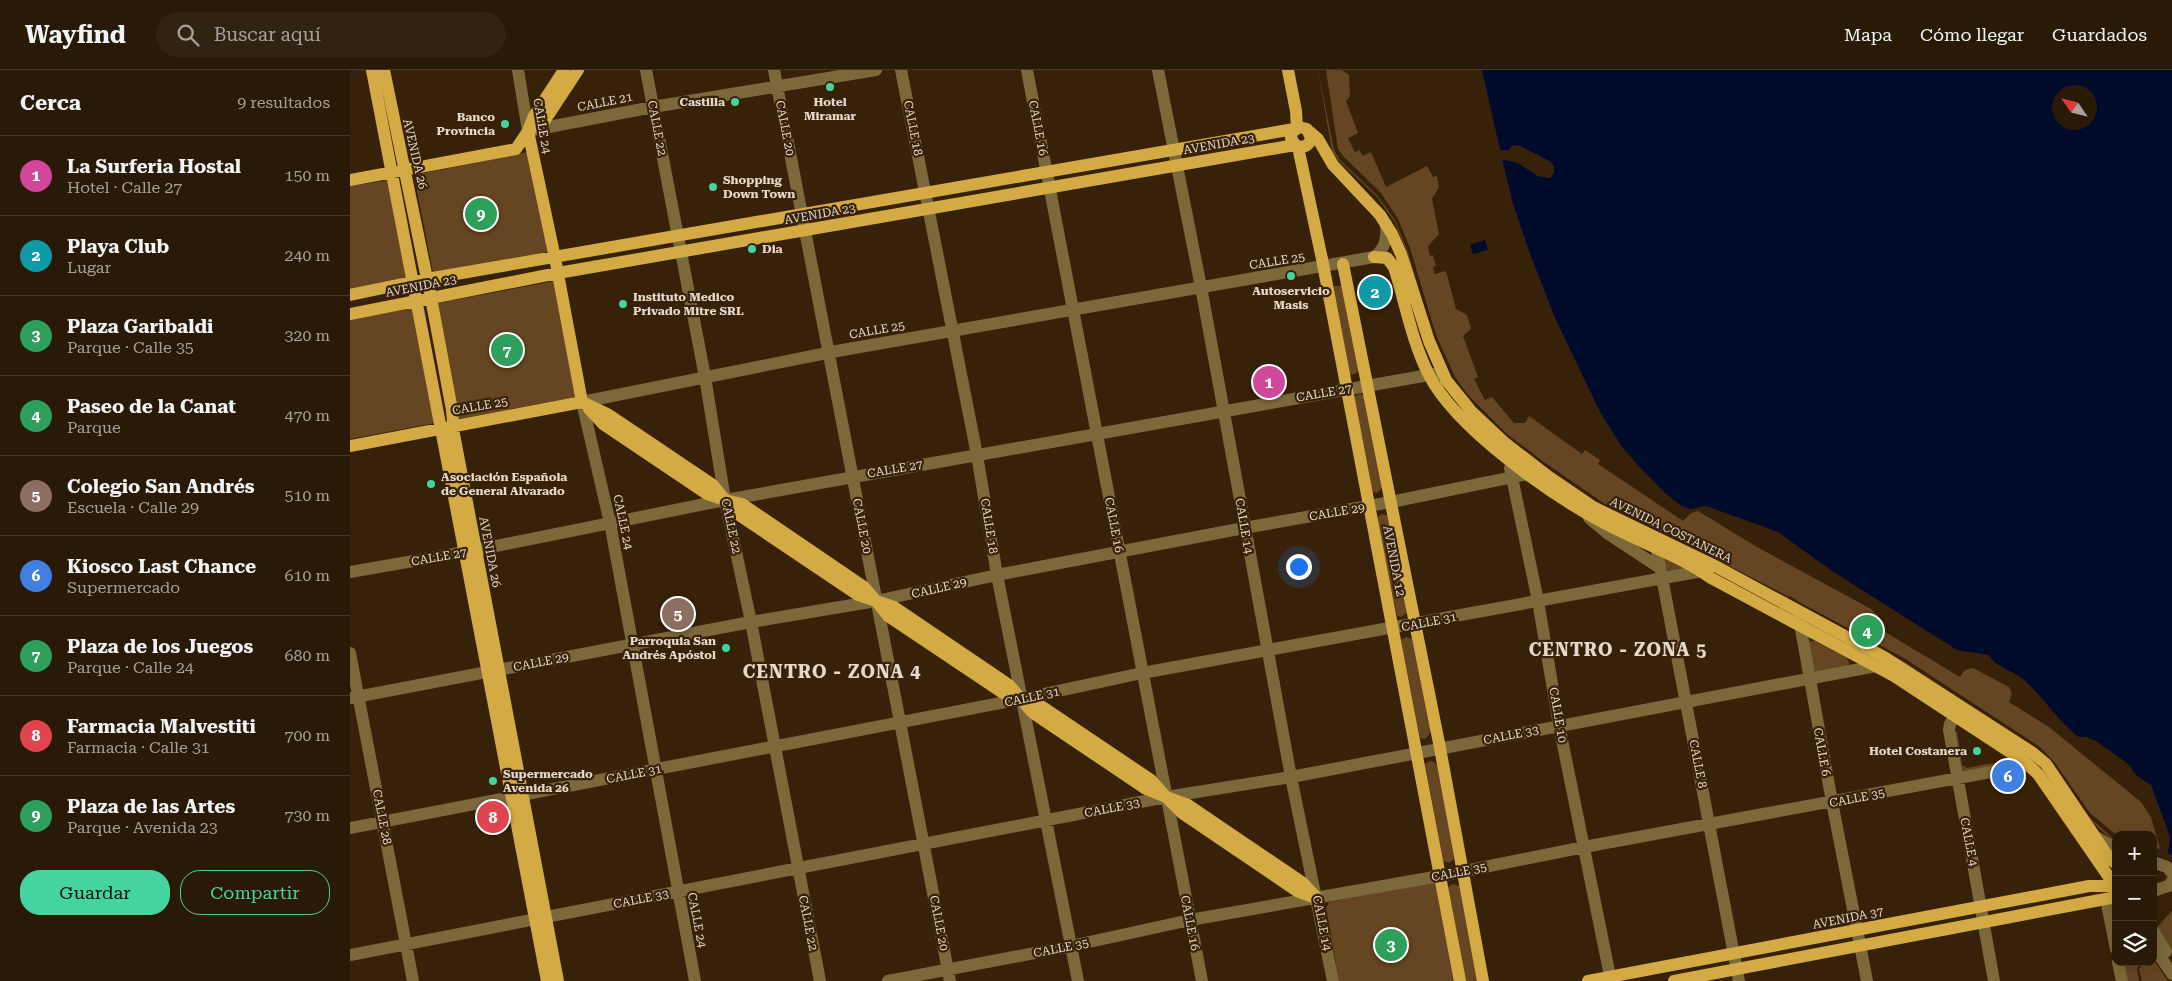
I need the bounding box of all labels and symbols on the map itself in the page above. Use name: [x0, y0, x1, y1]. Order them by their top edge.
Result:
marker: Hotel Miramar: [824, 81, 836, 93]
north arrow: [2052, 85, 2097, 130]
street label: CALLE 21: [576, 90, 634, 114]
place label: Castilla: [679, 95, 725, 109]
place label: Hotel Miramar: [804, 95, 857, 123]
marker: Castilla: [729, 96, 741, 108]
street label: CALLE 24: [530, 97, 554, 155]
street label: CALLE 22: [645, 99, 669, 157]
street label: CALLE 20: [773, 99, 797, 157]
street label: CALLE 18: [901, 99, 925, 157]
street label: CALLE 16: [1026, 99, 1050, 157]
place label: Banco Provincia: [437, 110, 495, 138]
street label: AVENIDA 26: [400, 117, 430, 191]
marker: Banco Provincia: [499, 118, 511, 130]
street label: AVENIDA 23: [1182, 131, 1256, 157]
place label: Shopping Down Town: [723, 173, 795, 201]
marker: Shopping Down Town: [707, 181, 719, 193]
pin: 9: [465, 195, 497, 233]
street label: AVENIDA 23: [783, 201, 857, 227]
place label: Dia: [762, 242, 783, 256]
marker: Dia: [746, 243, 758, 255]
street label: CALLE 25: [1248, 250, 1306, 272]
marker: Autoservicio Masis: [1285, 270, 1297, 282]
street label: AVENIDA 23: [384, 272, 458, 300]
pin: 2: [1359, 273, 1391, 311]
place label: Autoservicio Masis: [1252, 284, 1330, 312]
place label: Instituto Medico Privado Mitre SRL: [633, 290, 744, 318]
marker: Instituto Medico Privado Mitre SRL: [617, 298, 629, 310]
street label: CALLE 25: [848, 318, 906, 342]
pin: 7: [491, 331, 523, 369]
pin: 1: [1253, 363, 1285, 401]
street label: CALLE 27: [1295, 381, 1353, 405]
street label: CALLE 25: [451, 394, 509, 418]
street label: CALLE 27: [866, 457, 924, 481]
place label: Asociación Española de General Alvarado: [441, 470, 567, 498]
marker: Asociación Española de General Alvarado: [425, 478, 437, 490]
street label: CALLE 24: [610, 493, 636, 551]
street label: AVENIDA COSTANERA: [1608, 494, 1735, 566]
street label: CALLE 16: [1102, 496, 1126, 554]
street label: CALLE 22: [718, 497, 744, 555]
street label: CALLE 20: [850, 497, 874, 555]
street label: CALLE 18: [978, 497, 1000, 555]
street label: CALLE 14: [1232, 497, 1256, 555]
street label: CALLE 29: [1308, 500, 1366, 524]
street label: AVENIDA 26: [476, 515, 504, 589]
street label: AVENIDA 12: [1380, 524, 1408, 598]
street label: CALLE 27: [410, 545, 468, 569]
your location: [1286, 554, 1312, 580]
street label: CALLE 29: [910, 575, 968, 601]
pin: 5: [662, 595, 694, 633]
street label: CALLE 31: [1400, 610, 1458, 634]
pin: 4: [1851, 612, 1883, 650]
place label: Parroquia San Andrés Apóstol: [623, 634, 716, 662]
district label: CENTRO - ZONA 5: [1529, 639, 1707, 660]
marker: Parroquia San Andrés Apóstol: [720, 642, 732, 654]
street label: CALLE 29: [512, 650, 570, 674]
district label: CENTRO - ZONA 4: [743, 661, 921, 682]
street label: CALLE 31: [1003, 684, 1061, 710]
street label: CALLE 10: [1546, 686, 1570, 744]
street label: CALLE 33: [1482, 723, 1540, 747]
street label: CALLE 6: [1811, 727, 1833, 778]
street label: CALLE 8: [1686, 738, 1710, 790]
place label: Hotel Costanera: [1869, 744, 1967, 758]
marker: Hotel Costanera: [1971, 745, 1983, 757]
pin: 6: [1992, 757, 2024, 795]
street label: CALLE 31: [605, 762, 663, 786]
place label: Supermercado Avenida 26: [503, 767, 593, 795]
marker: Supermercado Avenida 26: [487, 775, 499, 787]
street label: CALLE 35: [1828, 786, 1886, 810]
street label: CALLE 28: [370, 788, 394, 846]
street label: CALLE 33: [1083, 796, 1141, 820]
pin: 8: [477, 798, 509, 836]
street label: CALLE 4: [1957, 816, 1981, 868]
street label: CALLE 35: [1430, 860, 1488, 884]
street label: CALLE 33: [612, 887, 670, 911]
street label: CALLE 24: [685, 891, 709, 949]
street label: CALLE 22: [796, 894, 820, 952]
street label: CALLE 20: [927, 894, 951, 952]
street label: CALLE 16: [1178, 894, 1202, 952]
street label: CALLE 14: [1310, 894, 1334, 952]
street label: AVENIDA 37: [1811, 904, 1885, 932]
pin: 3: [1375, 926, 1407, 964]
street label: CALLE 35: [1032, 936, 1090, 960]

